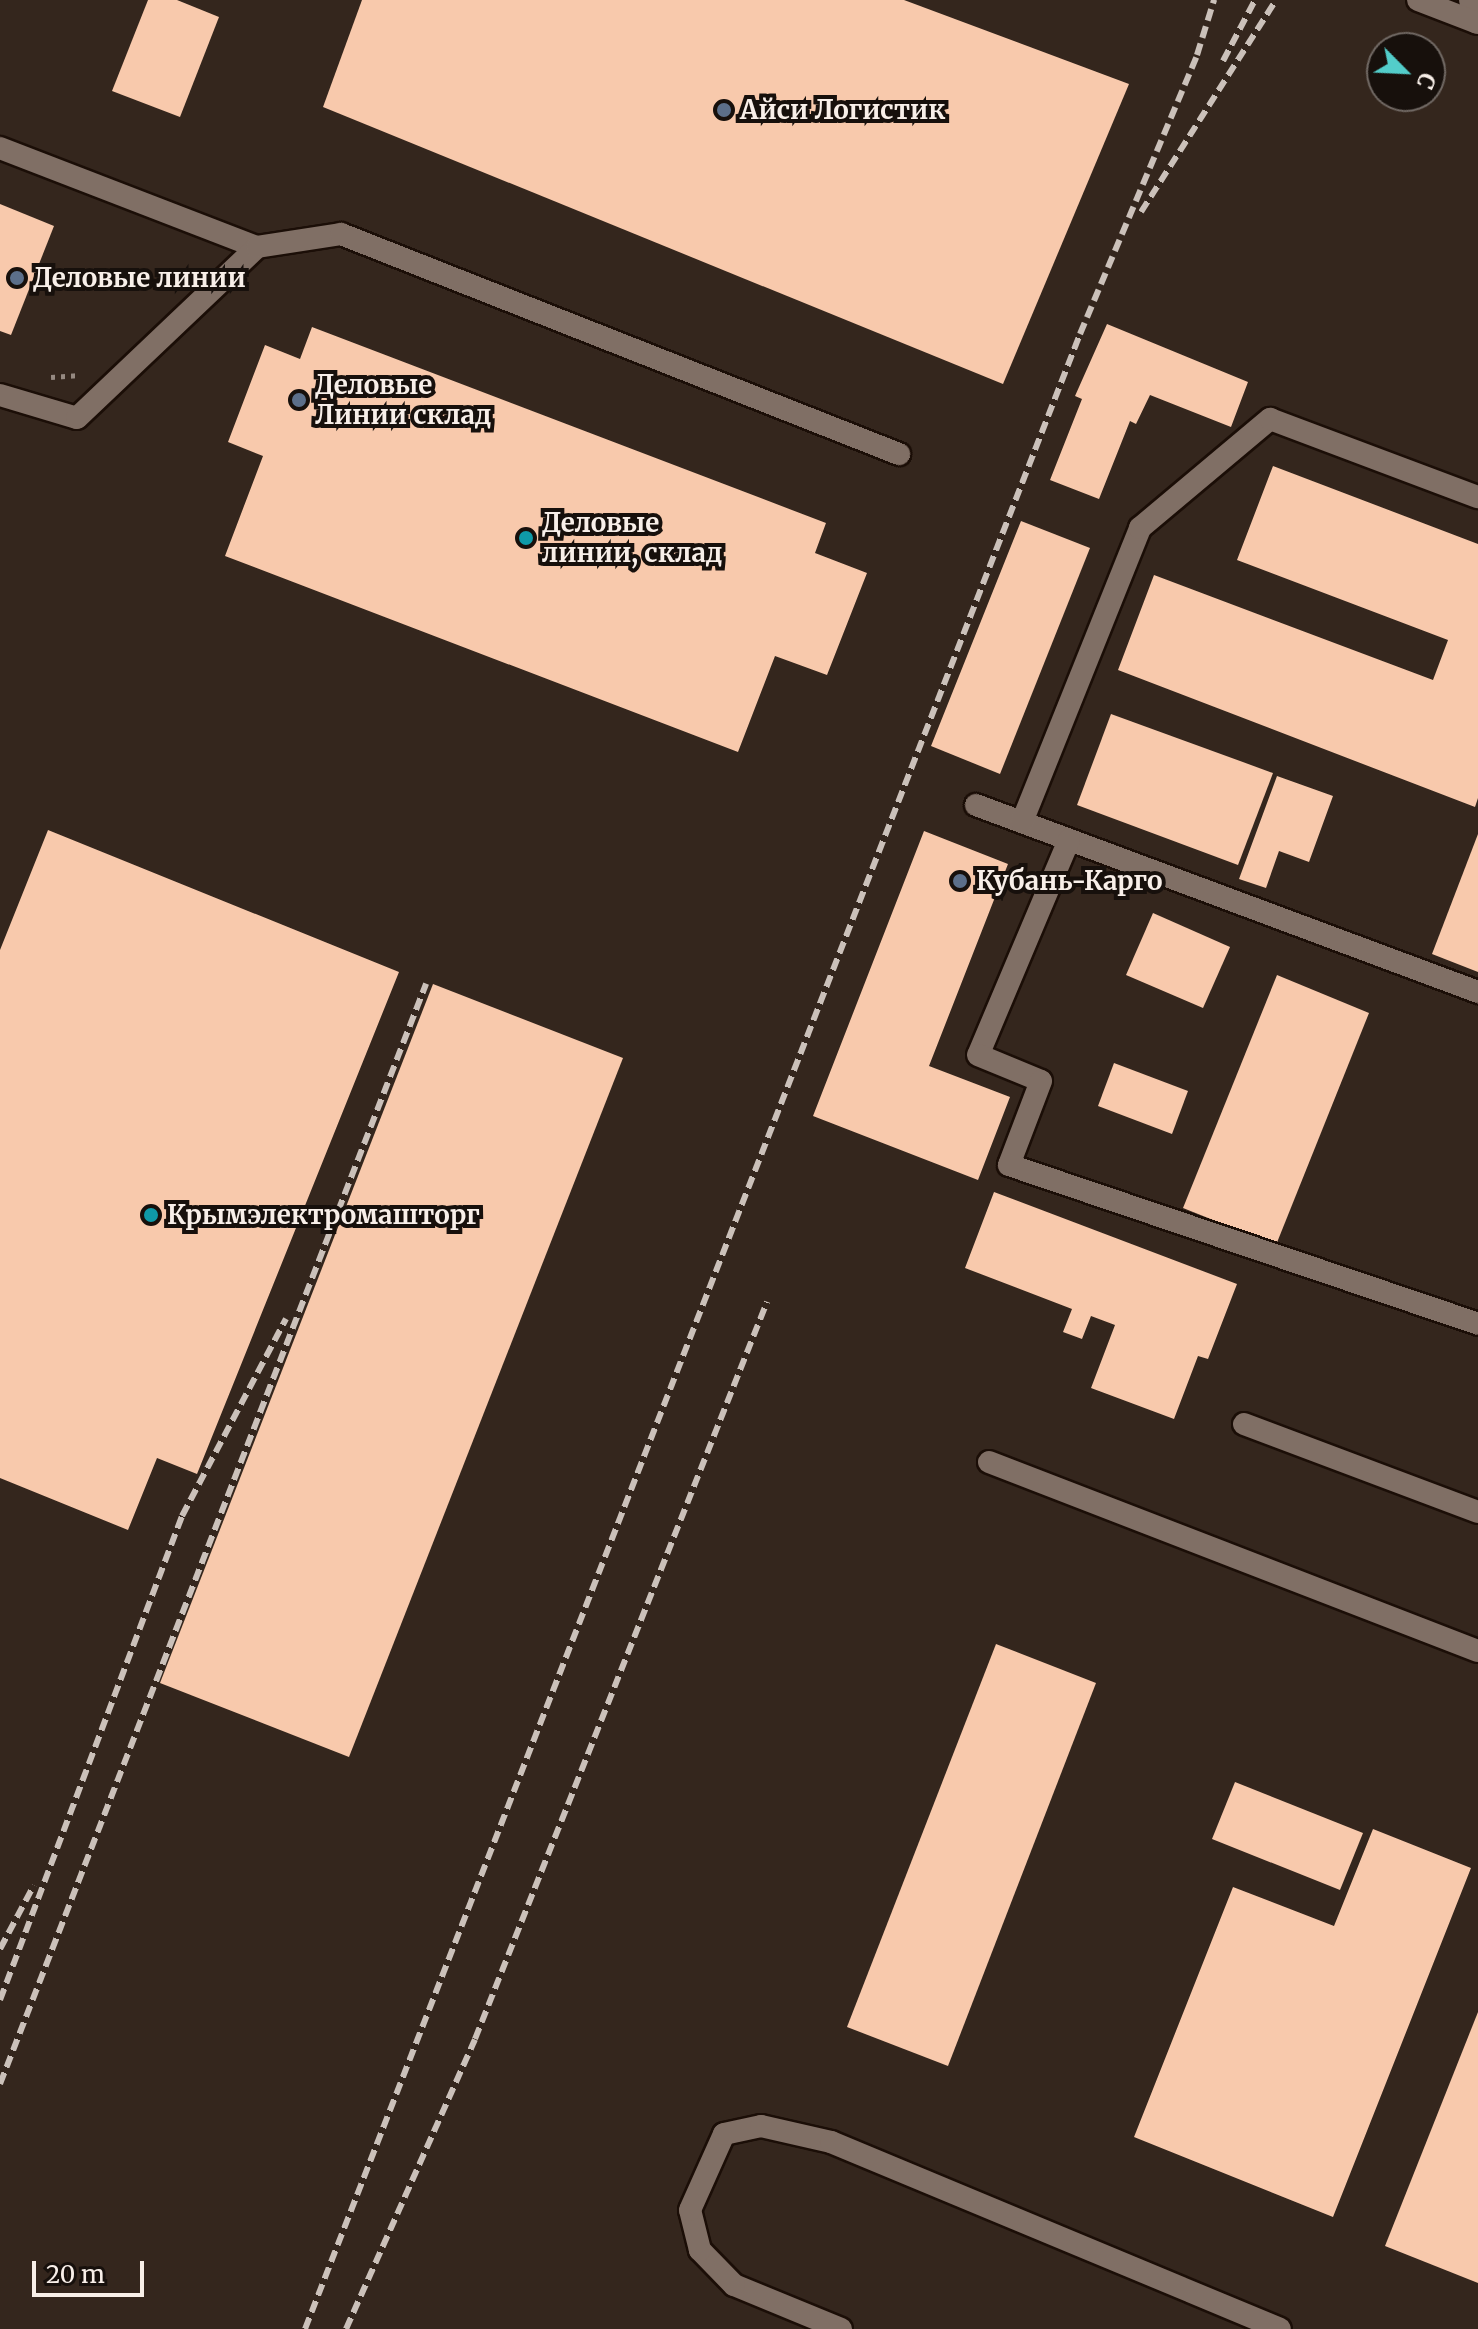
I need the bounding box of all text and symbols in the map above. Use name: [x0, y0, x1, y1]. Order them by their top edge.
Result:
north arrow: [1366, 32, 1446, 112]
text: С: [1410, 69, 1442, 93]
place label: Айси Логистик: [740, 94, 945, 126]
marker: Айси Логистик: [715, 101, 733, 119]
place label: Деловые линии: [33, 262, 246, 294]
marker: Деловые линии: [8, 269, 26, 287]
place label: Деловые Линии склад: [315, 369, 492, 430]
marker: Деловые Линии склад: [290, 391, 308, 409]
place label: Деловые линии, склад: [542, 507, 723, 568]
marker: Деловые линии, склад: [517, 529, 535, 547]
place label: Кубань-Карго: [976, 865, 1163, 897]
marker: Кубань-Карго: [951, 872, 969, 890]
place label: Крымэлектромашторг: [167, 1199, 480, 1231]
marker: Крымэлектромашторг: [142, 1206, 160, 1224]
scale bar: [36, 2245, 148, 2295]
text: 20 m: [46, 2259, 105, 2290]

